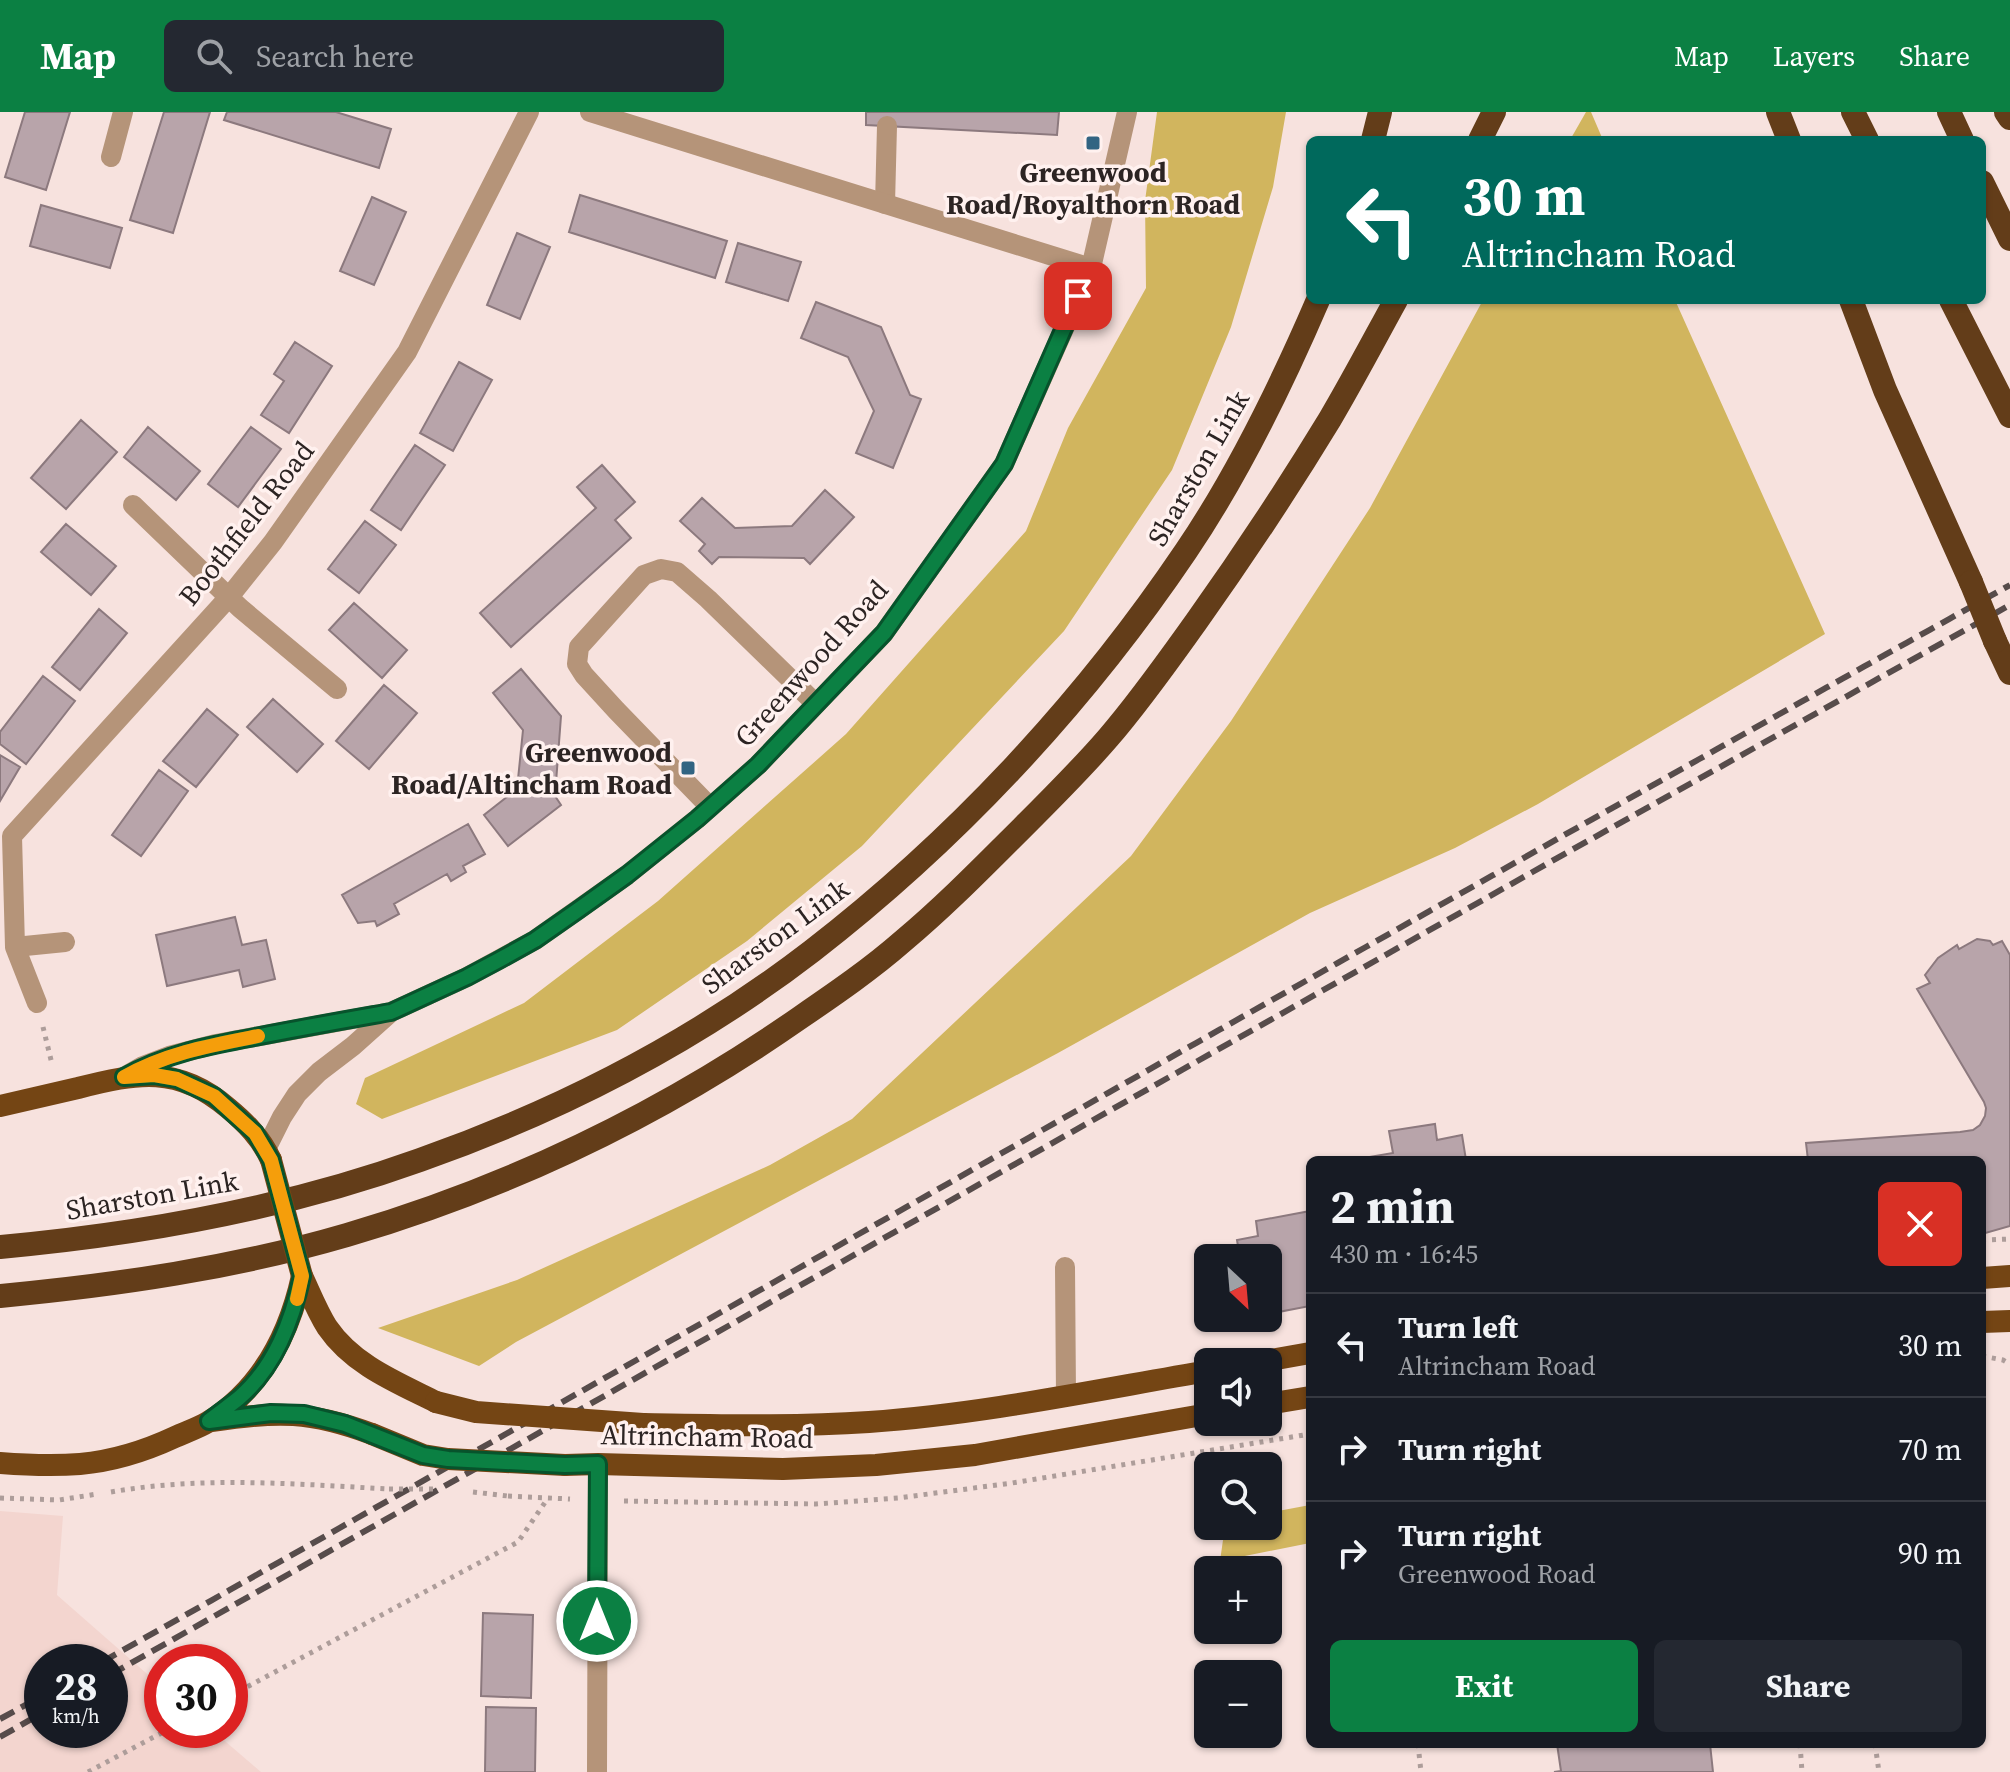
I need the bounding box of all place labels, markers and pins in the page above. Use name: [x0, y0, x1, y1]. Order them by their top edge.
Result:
marker: Greenwood Road/Royalthorn Road: [1084, 134, 1102, 152]
place label: Greenwood Road/Royalthorn Road: [946, 153, 1240, 223]
pin: [1044, 262, 1112, 330]
place label: Greenwood Road/Altincham Road: [391, 733, 672, 803]
marker: Greenwood Road/Altincham Road: [679, 759, 697, 777]

